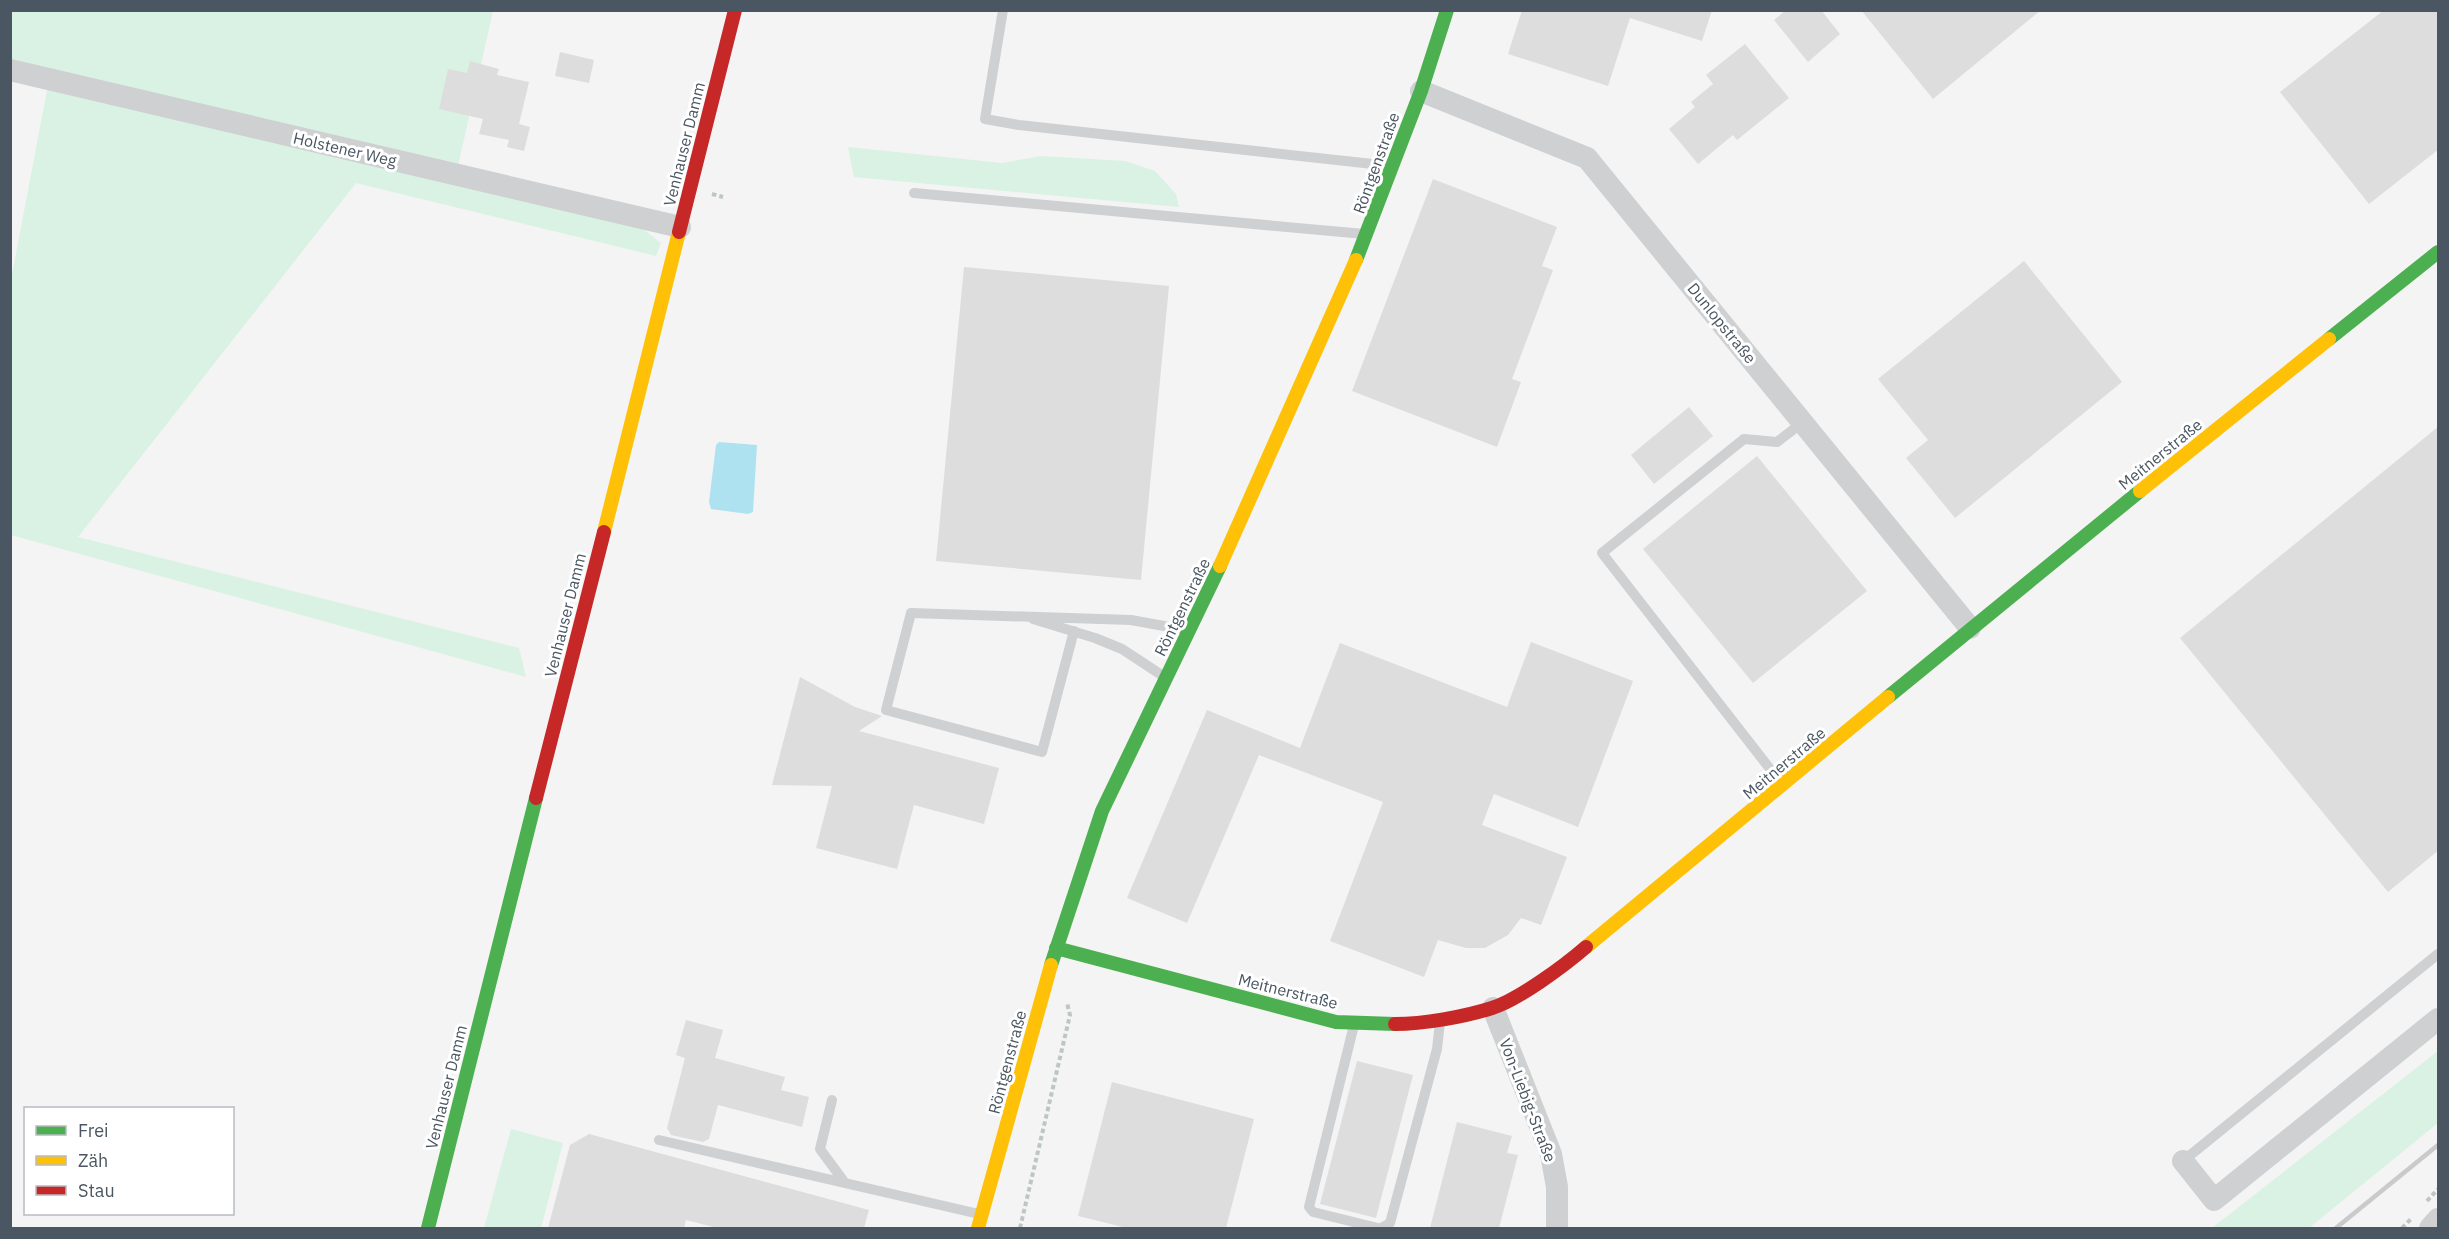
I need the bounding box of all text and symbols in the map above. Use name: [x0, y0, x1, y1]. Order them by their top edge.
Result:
street label: Venhauser Damm: [659, 80, 709, 208]
street label: Röntgenstraße: [1348, 109, 1404, 216]
street label: Holstener Weg: [291, 127, 399, 171]
street label: Dunlopstraße: [1683, 279, 1761, 368]
street label: Meitnerstraße: [2114, 414, 2206, 494]
street label: Venhauser Damm: [540, 551, 590, 679]
street label: Röntgenstraße: [1150, 555, 1214, 659]
street label: Meitnerstraße: [1739, 722, 1830, 803]
street label: Meitnerstraße: [1236, 969, 1340, 1013]
street label: Röntgenstraße: [984, 1008, 1030, 1116]
street label: Venhauser Damm: [421, 1023, 471, 1151]
street label: Von-Liebig-Straße: [1495, 1035, 1561, 1165]
legend: [24, 1107, 234, 1215]
text: Frei: [78, 1119, 109, 1142]
text: Zäh: [78, 1149, 108, 1172]
text: Stau: [78, 1179, 115, 1202]

